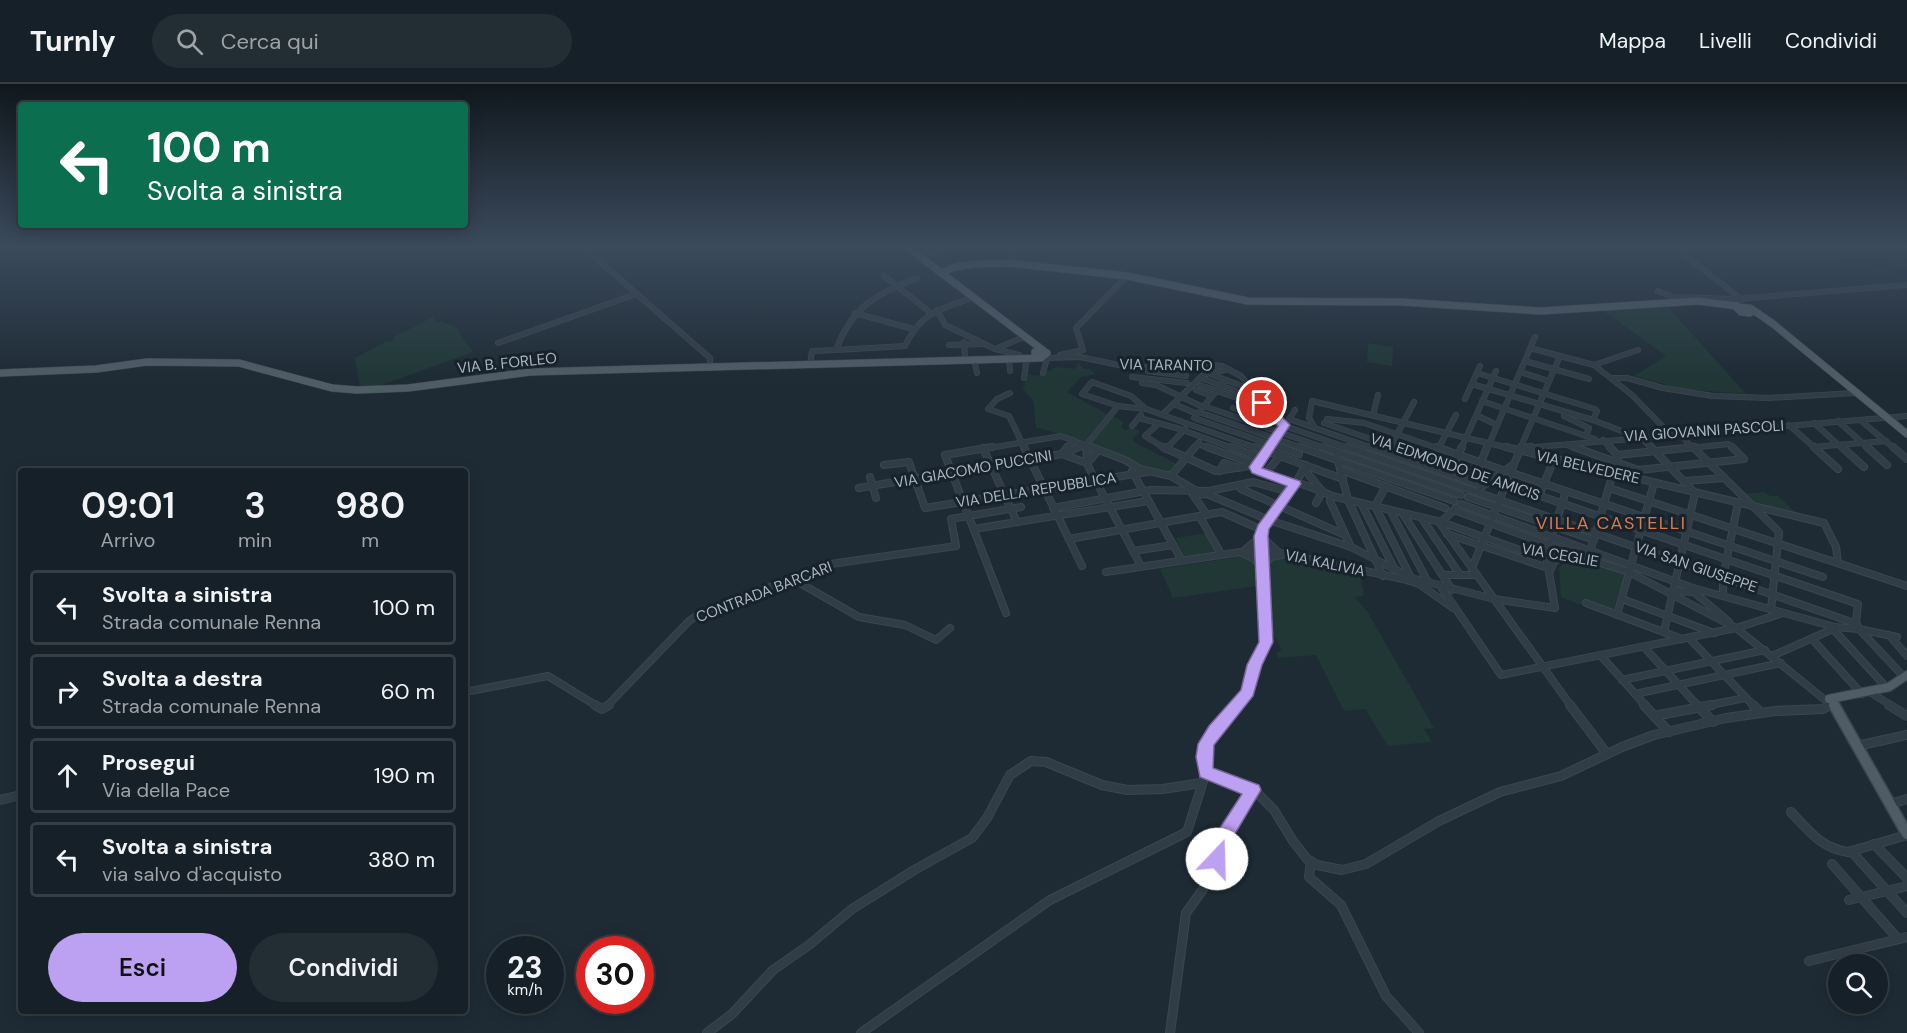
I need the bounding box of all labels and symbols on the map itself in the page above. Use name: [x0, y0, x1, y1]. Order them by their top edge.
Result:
street label: VIA B. FORLEO: [456, 348, 558, 378]
street label: VIA TARANTO: [1119, 354, 1213, 376]
pin: [1236, 377, 1287, 428]
street label: VIA GIOVANNI PASCOLI: [1623, 415, 1785, 447]
street label: VIA EDMONDO DE AMICIS: [1367, 428, 1543, 506]
street label: VIA GIACOMO PUCCINI: [893, 445, 1053, 493]
street label: VIA BELVEDERE: [1534, 445, 1642, 489]
street label: VIA DELLA REPUBBLICA: [954, 467, 1118, 513]
district label: VILLA CASTELLI: [1535, 511, 1687, 535]
street label: VIA SAN GIUSEPPE: [1632, 537, 1760, 597]
street label: VIA CEGLIE: [1520, 538, 1600, 572]
street label: VIA KALIVIA: [1283, 545, 1367, 581]
street label: CONTRADA BARCARI: [693, 557, 835, 627]
position arrow: [1185, 827, 1249, 891]
speed limit sign: 30: [576, 936, 654, 1014]

